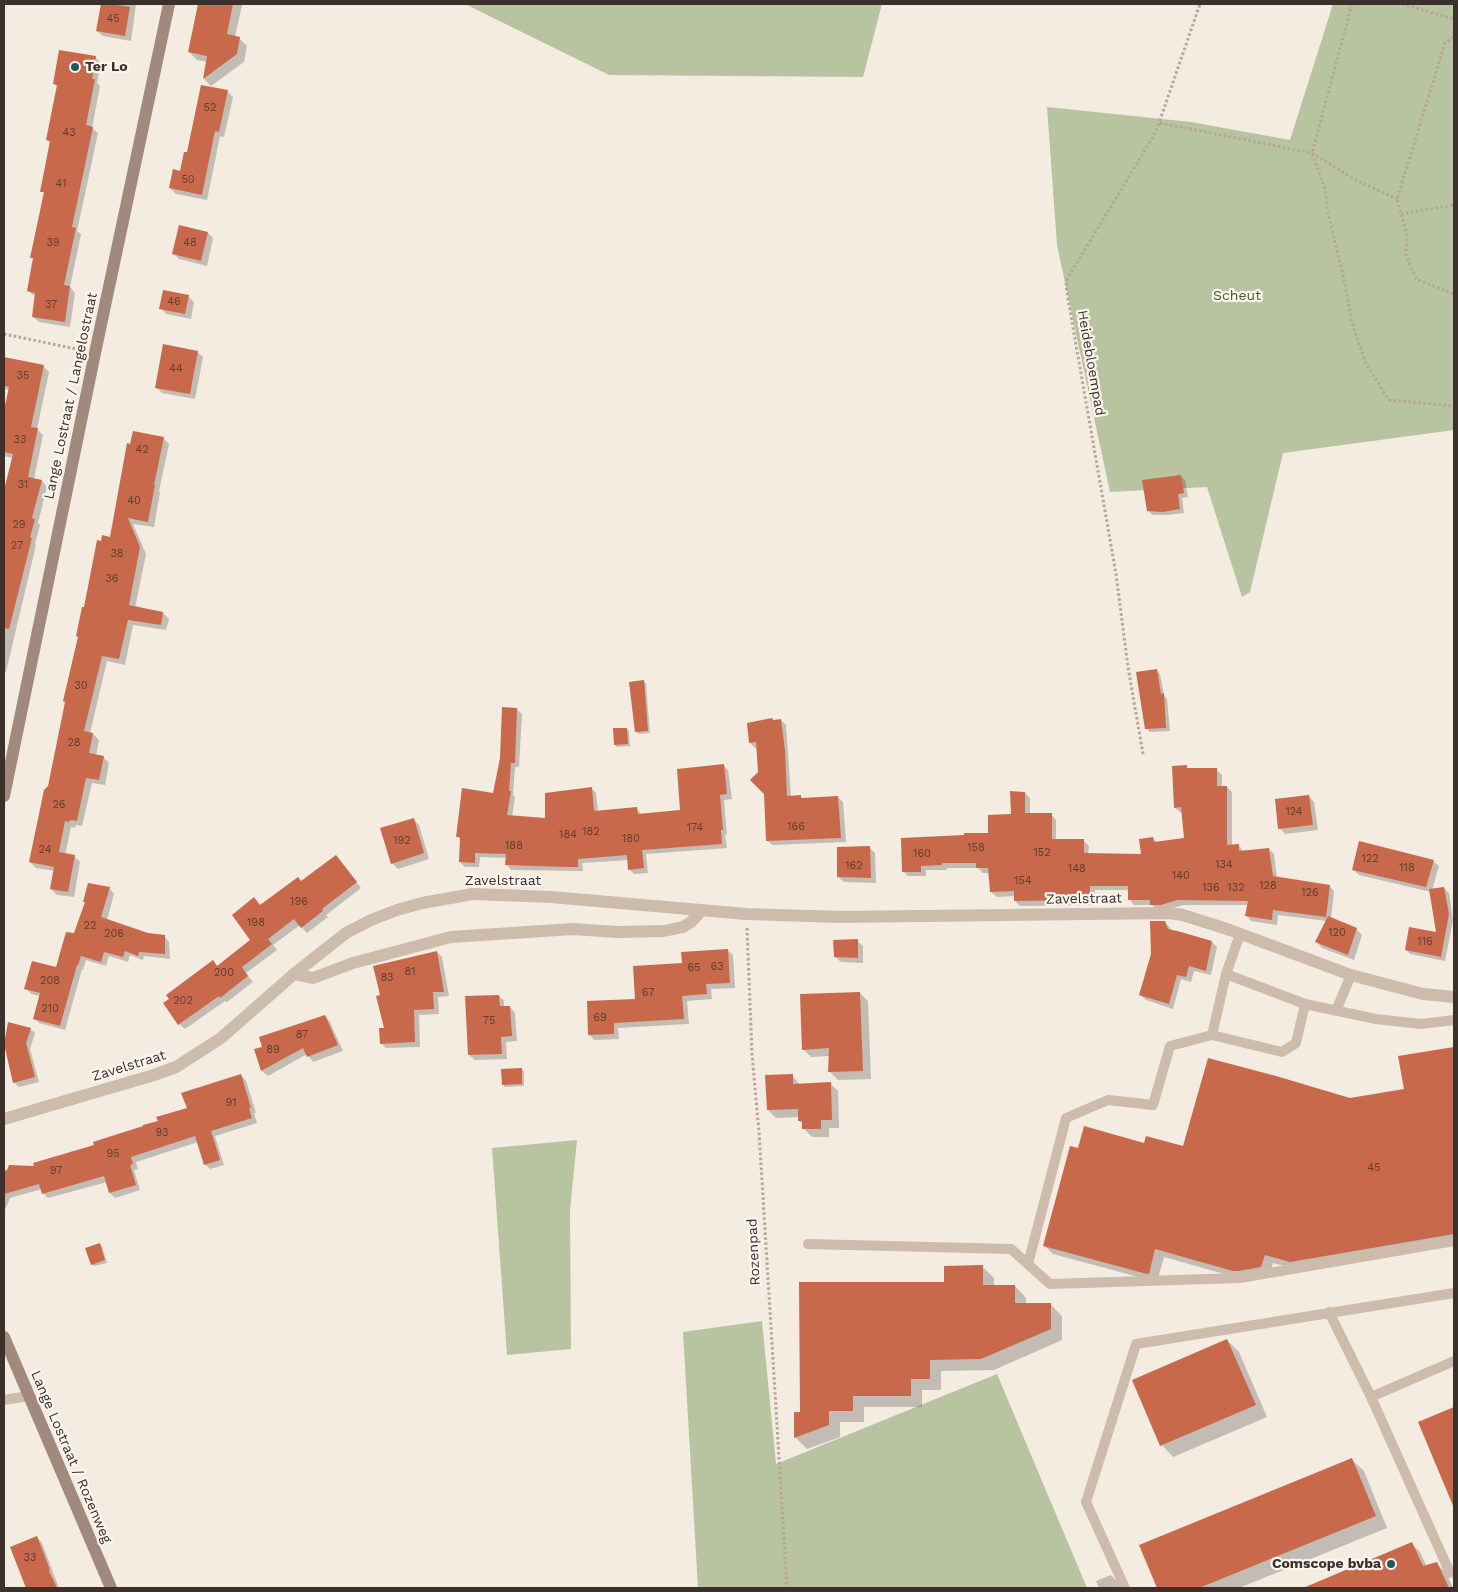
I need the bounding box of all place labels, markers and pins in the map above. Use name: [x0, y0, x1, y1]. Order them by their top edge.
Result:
place label: Ter Lo: [85, 59, 128, 75]
marker: Ter Lo: [69, 61, 81, 73]
place label: Comscope bvba: [1272, 1556, 1381, 1572]
marker: Comscope bvba: [1385, 1558, 1397, 1570]

